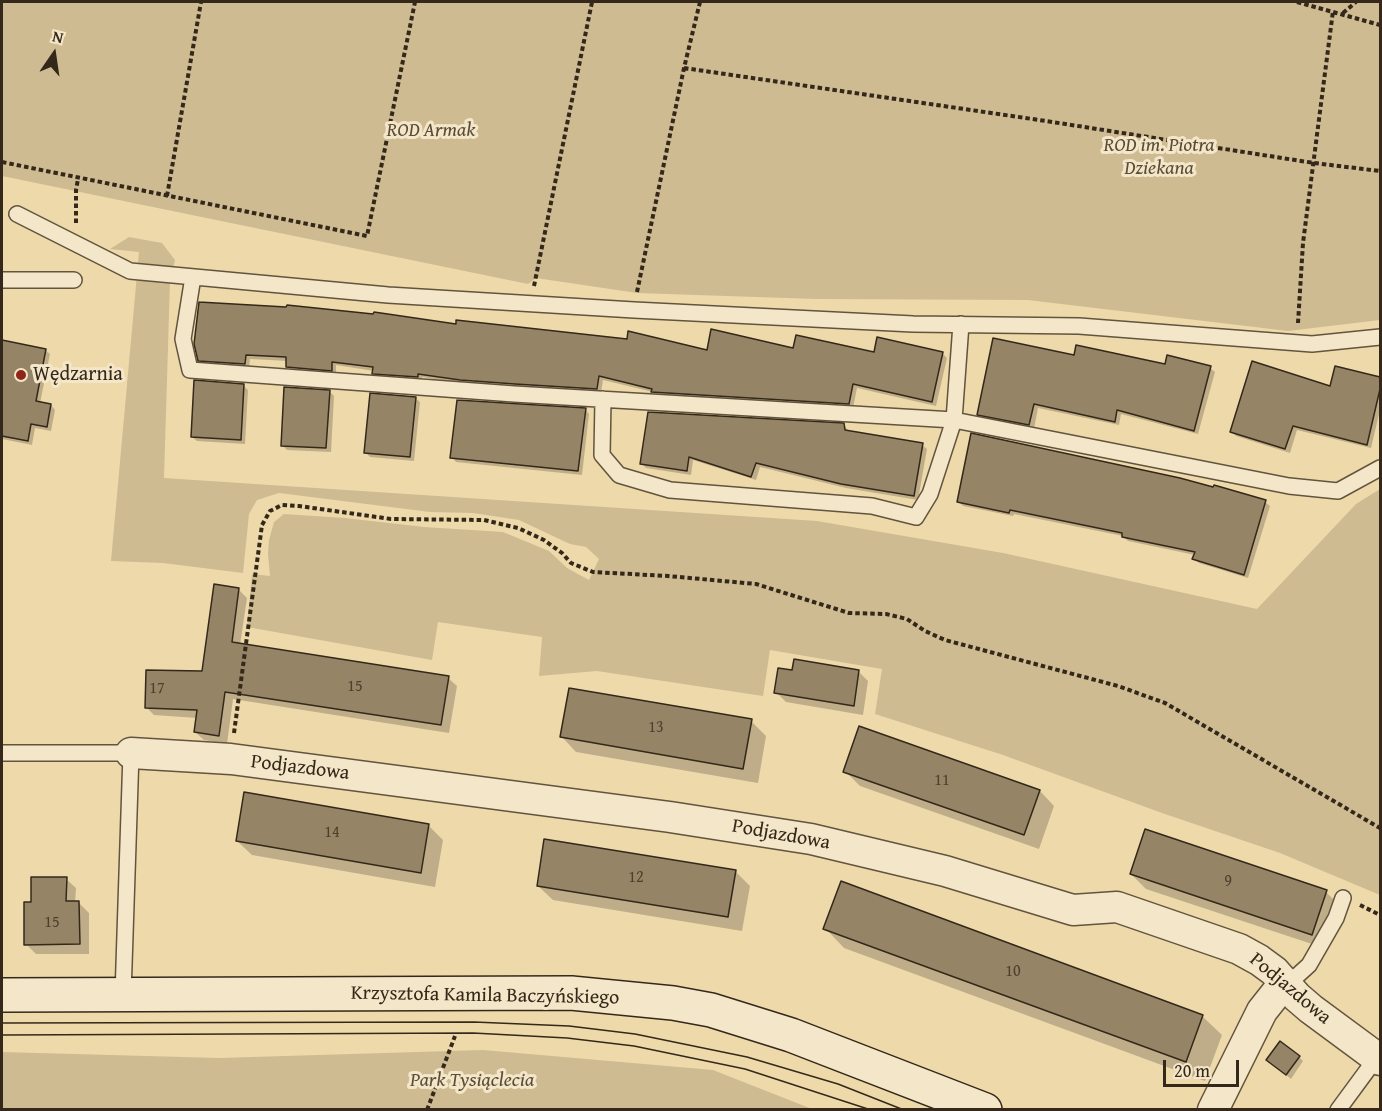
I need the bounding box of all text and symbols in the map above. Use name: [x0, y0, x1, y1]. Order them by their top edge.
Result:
north arrow: [24, 24, 84, 84]
text: N: [50, 24, 66, 49]
park label: ROD Armak: [387, 119, 475, 143]
park label: ROD im. Piotra Dziekana: [1104, 134, 1214, 181]
place label: Wędzarnia: [33, 363, 123, 387]
marker: Wędzarnia: [14, 368, 28, 382]
house number: 15: [347, 677, 363, 697]
house number: 17: [149, 679, 165, 699]
house number: 13: [648, 718, 664, 738]
street label: Podjazdowa: [249, 750, 351, 786]
house number: 11: [934, 771, 950, 791]
street label: Podjazdowa: [730, 815, 832, 855]
house number: 14: [324, 823, 340, 843]
house number: 12: [628, 868, 644, 888]
house number: 9: [1224, 872, 1232, 892]
house number: 15: [44, 913, 60, 933]
street label: Podjazdowa: [1244, 948, 1336, 1030]
house number: 10: [1005, 962, 1021, 982]
street label: Krzysztofa Kamila Baczyńskiego: [351, 982, 619, 1010]
scale bar: [1166, 1048, 1242, 1086]
text: 20 m: [1174, 1057, 1210, 1084]
park label: Park Tysiąclecia: [410, 1069, 534, 1093]

